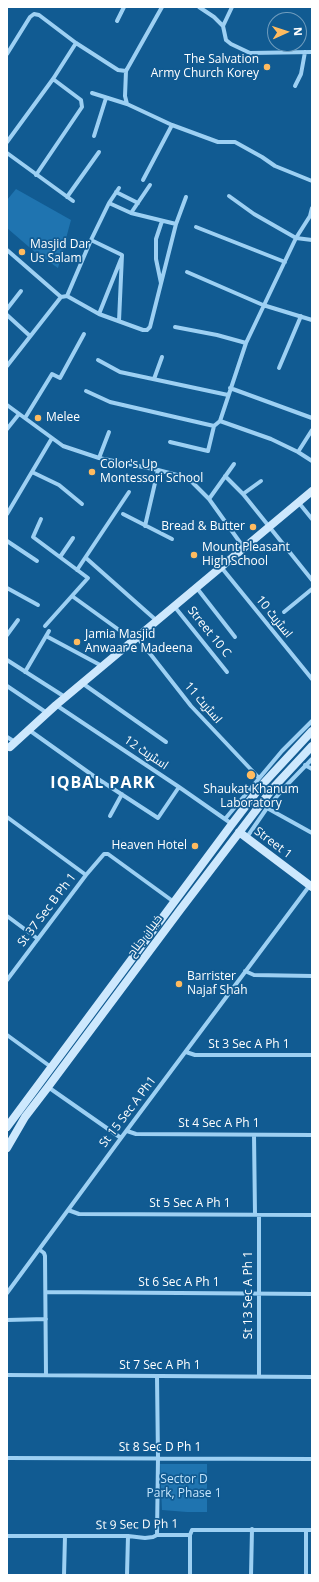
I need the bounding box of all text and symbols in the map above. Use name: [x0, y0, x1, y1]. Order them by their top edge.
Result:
north arrow: [267, 12, 307, 52]
text: N: [291, 27, 306, 36]
place label: The Salvation Army Church Korey: [151, 53, 259, 81]
marker: The Salvation Army Church Korey: [262, 62, 272, 72]
place label: Masjid Dar Us Salam: [30, 238, 90, 266]
marker: Masjid Dar Us Salam: [17, 247, 27, 257]
place label: Melee: [46, 411, 80, 425]
marker: Melee: [33, 413, 43, 423]
place label: Color's Up Montessori School: [100, 458, 203, 486]
marker: Color's Up Montessori School: [87, 467, 97, 477]
place label: Bread & Butter: [161, 520, 245, 534]
marker: Bread & Butter: [248, 522, 258, 532]
place label: Mount Pleasant High School: [202, 541, 290, 569]
marker: Mount Pleasant High School: [189, 550, 199, 560]
street label: اسٹریٹ 10: [253, 593, 295, 641]
street label: Street 10 C: [184, 604, 234, 660]
place label: Jamia Masjid Anwaar e Madeena: [85, 628, 193, 656]
marker: Jamia Masjid Anwaar e Madeena: [72, 637, 82, 647]
street label: اسٹریٹ 11: [181, 679, 225, 727]
street label: اسٹریٹ 12: [121, 733, 171, 773]
marker: Shaukat Khanum Laboratory: [245, 769, 257, 781]
district label: IQBAL PARK: [50, 773, 156, 793]
place label: Shaukat Khanum Laboratory: [203, 783, 299, 811]
street label: Street 1: [251, 824, 295, 862]
place label: Heaven Hotel: [111, 839, 187, 853]
marker: Heaven Hotel: [190, 841, 200, 851]
street label: St 37 Sec B Ph 1: [15, 870, 79, 950]
street label: خیبان جناح: [124, 912, 166, 960]
place label: Barrister Najaf Shah: [187, 970, 248, 998]
marker: Barrister Najaf Shah: [174, 979, 184, 989]
street label: St 3 Sec A Ph 1: [208, 1038, 290, 1052]
street label: St 15 Sec A Ph1: [97, 1074, 159, 1150]
street label: St 4 Sec A Ph 1: [178, 1117, 260, 1131]
street label: St 5 Sec A Ph 1: [149, 1197, 231, 1211]
street label: St 13 Sec A Ph 1: [242, 1251, 256, 1339]
street label: St 6 Sec A Ph 1: [138, 1276, 220, 1290]
street label: St 7 Sec A Ph 1: [119, 1359, 201, 1373]
street label: St 8 Sec D Ph 1: [119, 1441, 201, 1455]
park label: Sector D Park, Phase 1: [146, 1473, 222, 1501]
street label: St 9 Sec D Ph 1: [96, 1517, 178, 1533]

